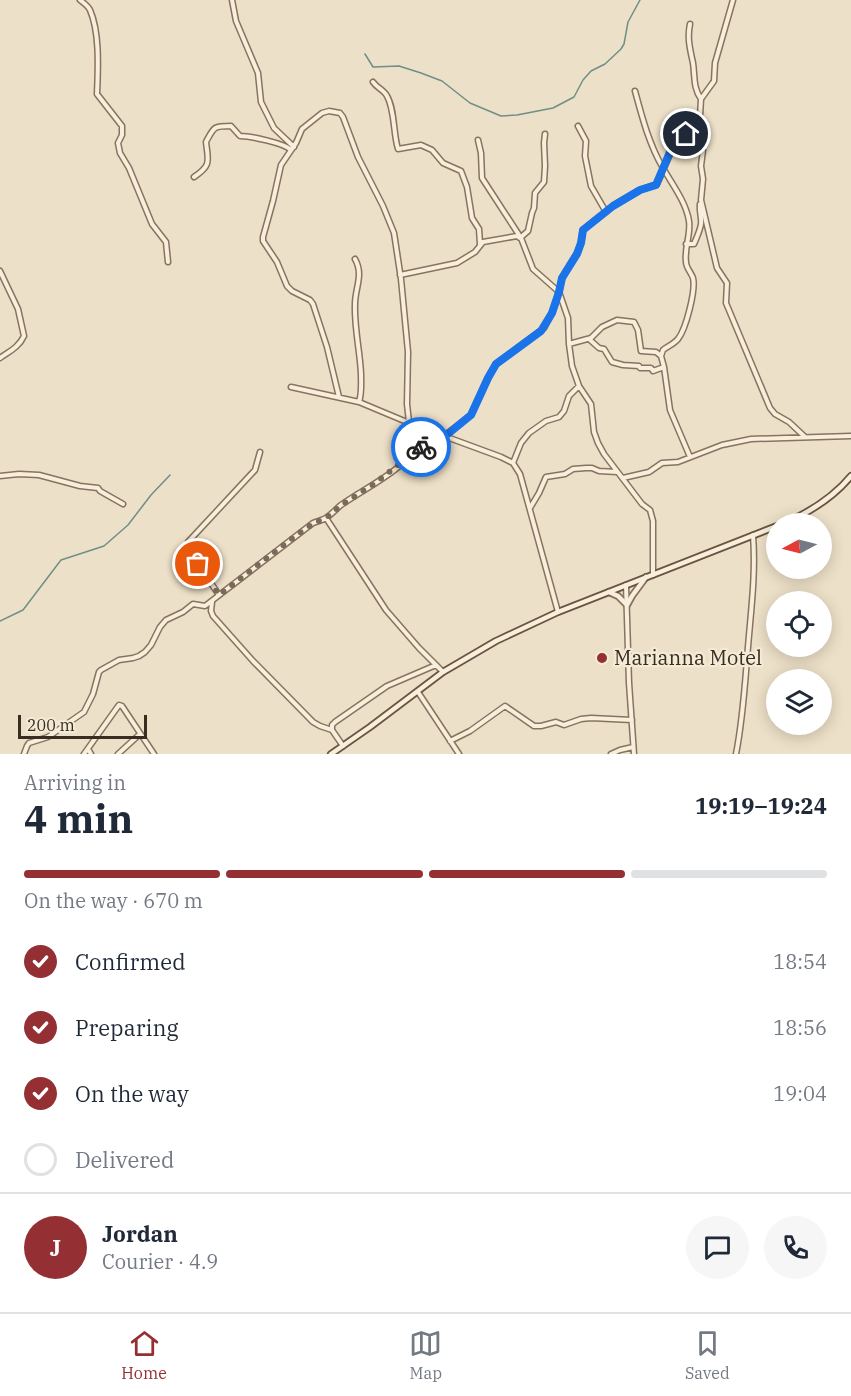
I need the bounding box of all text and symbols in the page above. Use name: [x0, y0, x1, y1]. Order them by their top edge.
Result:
pin: [660, 108, 711, 159]
icon: home: [669, 117, 702, 150]
courier: [391, 417, 451, 477]
icon: bike: [405, 431, 438, 464]
north arrow: [766, 513, 832, 579]
map controls: [766, 513, 832, 735]
pin: [172, 538, 223, 589]
icon: bag: [181, 547, 214, 580]
button: locate: [766, 591, 832, 657]
place label: Marianna Motel: [614, 644, 762, 671]
marker: Marianna Motel: [595, 651, 609, 665]
button: layers: [766, 669, 832, 735]
scale bar: [18, 712, 147, 740]
text: 200 m: [27, 715, 75, 735]
text: Arriving in: [24, 769, 126, 796]
text: 19:19–19:24: [695, 791, 827, 820]
text: 4 min: [24, 793, 133, 844]
text: On the way · 670 m: [24, 887, 203, 914]
icon: check: [24, 945, 57, 978]
text: Confirmed: [75, 947, 186, 976]
text: 18:54: [773, 948, 827, 975]
icon: check: [24, 1011, 57, 1044]
text: Preparing: [75, 1013, 179, 1042]
text: 18:56: [773, 1014, 827, 1041]
icon: check: [24, 1077, 57, 1110]
text: On the way: [75, 1079, 189, 1108]
text: 19:04: [773, 1080, 827, 1107]
text: Delivered: [75, 1145, 174, 1174]
button: chat: [686, 1216, 749, 1279]
button: phone: [764, 1216, 827, 1279]
text: Jordan: [102, 1219, 178, 1248]
text: J: [50, 1233, 61, 1262]
text: Courier · 4.9: [102, 1248, 218, 1275]
tab: Home: [121, 1327, 167, 1383]
tab: Map: [409, 1327, 442, 1383]
tab: Saved: [685, 1327, 730, 1383]

